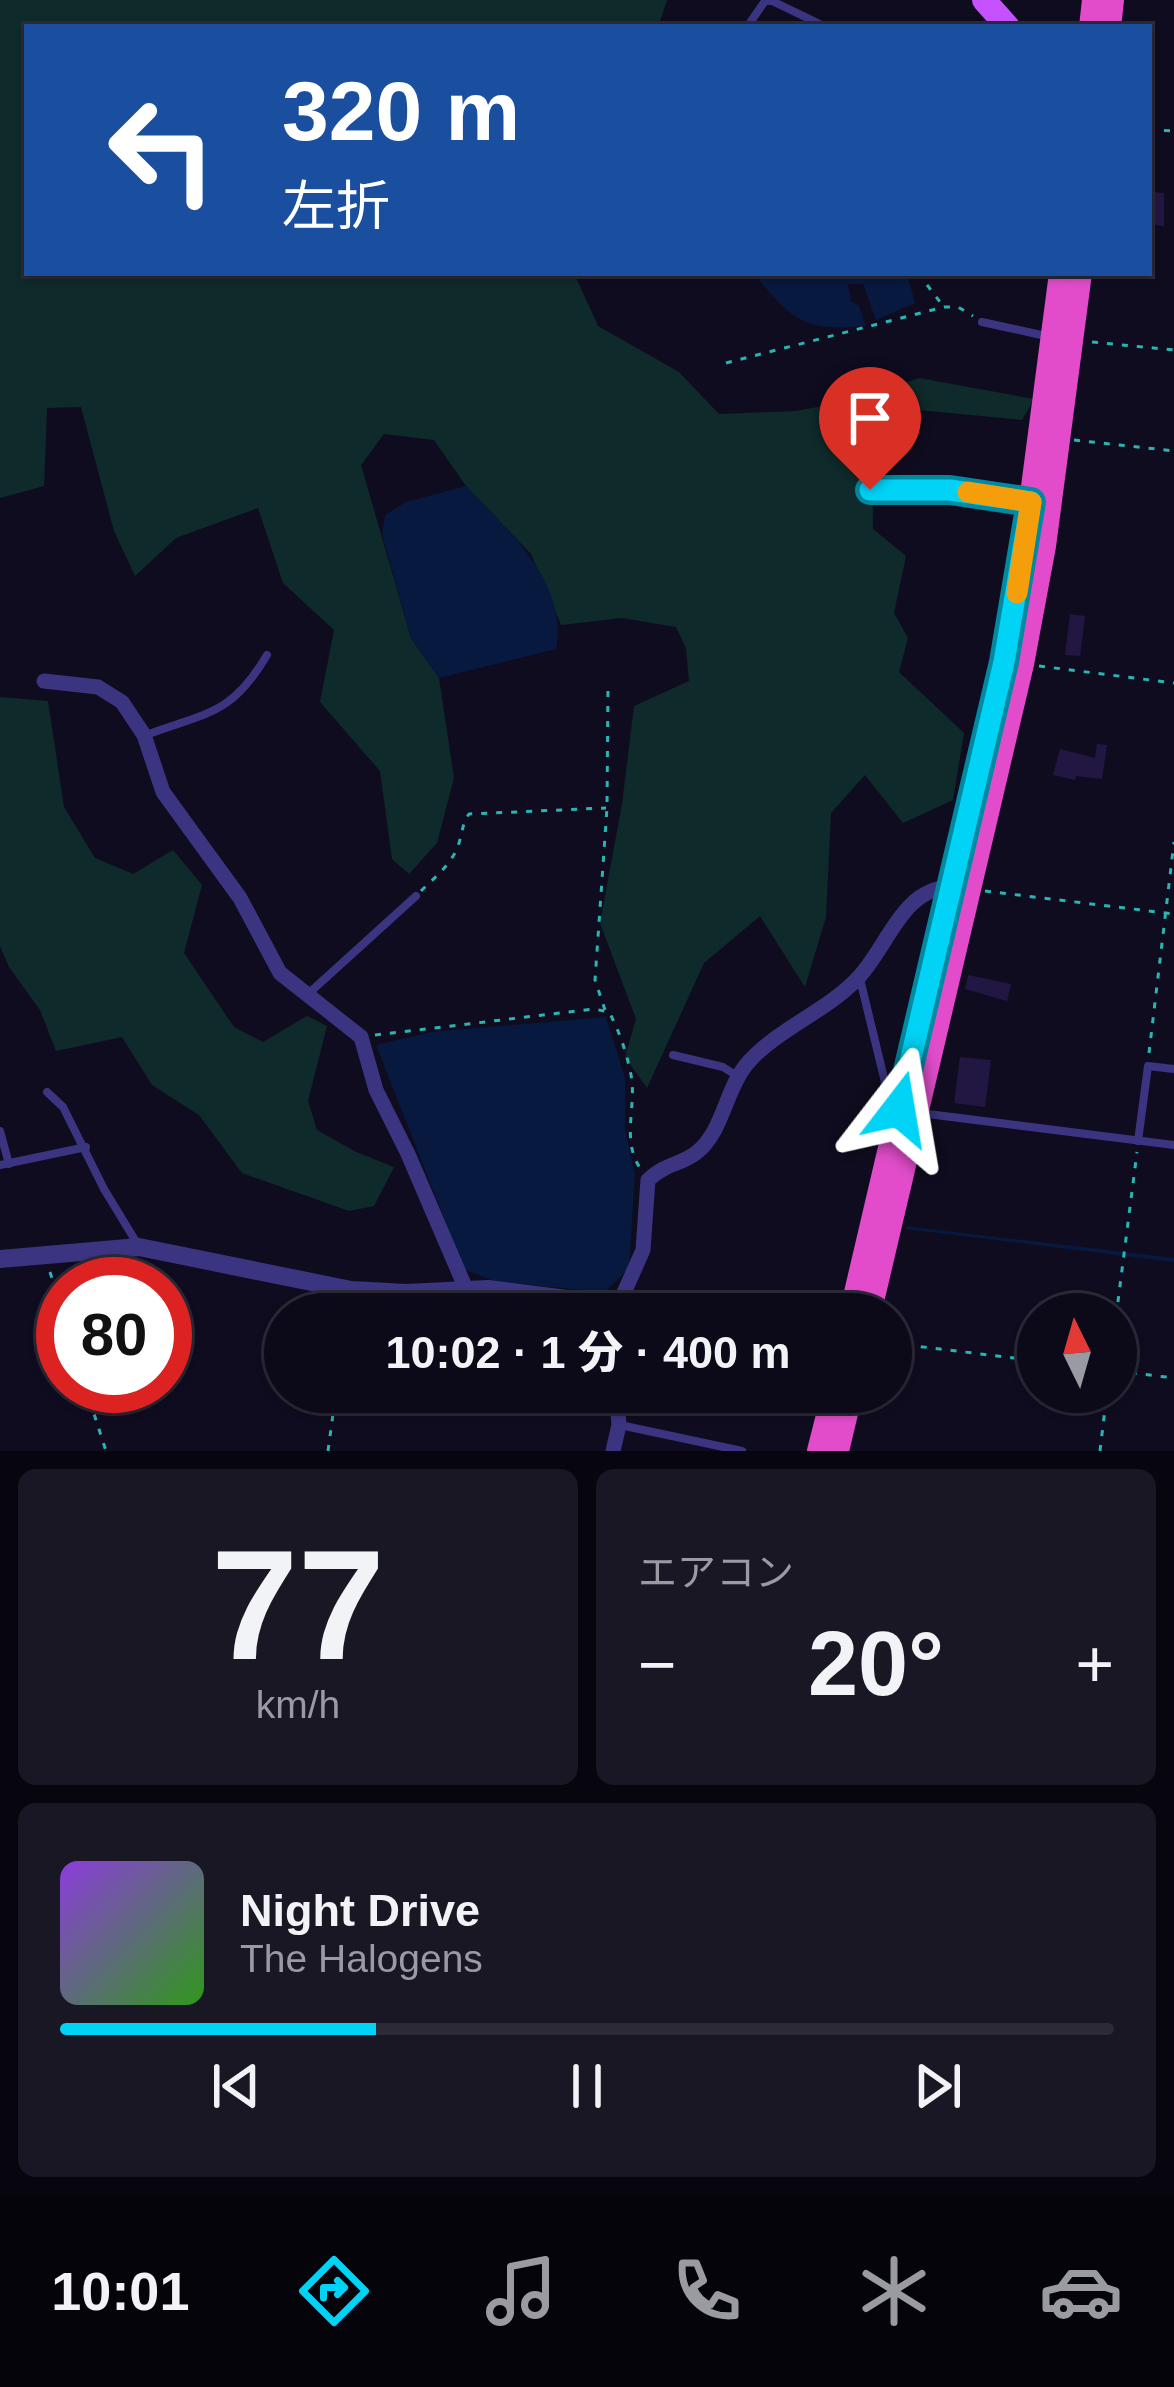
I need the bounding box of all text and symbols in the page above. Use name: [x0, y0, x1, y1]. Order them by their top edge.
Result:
text: 320 m: [282, 64, 520, 158]
icon: left: [84, 72, 240, 228]
text: 左折: [282, 176, 390, 236]
pin: [819, 367, 921, 490]
icon: arrive: [837, 385, 903, 451]
position arrow: [836, 1046, 962, 1172]
speed limit sign: 80: [36, 1257, 192, 1413]
north arrow: [1017, 1293, 1137, 1413]
map controls: [1017, 1293, 1137, 1413]
text: 10:02 · 1 分 · 400 m: [385, 1327, 791, 1378]
text: 77: [211, 1518, 385, 1692]
text: エアコン: [638, 1551, 794, 1594]
text: 20°: [808, 1614, 944, 1714]
text: −: [638, 1627, 677, 1701]
text: +: [1075, 1627, 1114, 1701]
text: km/h: [256, 1683, 340, 1726]
text: Night Drive: [240, 1885, 480, 1936]
text: The Halogens: [240, 1937, 483, 1980]
icon: previous: [203, 2053, 269, 2119]
icon: pause: [554, 2053, 620, 2119]
icon: next: [905, 2053, 971, 2119]
icon: directions: [292, 2249, 376, 2333]
icon: music: [479, 2249, 563, 2333]
icon: phone: [665, 2249, 749, 2333]
icon: climate: [852, 2249, 936, 2333]
icon: car: [1039, 2249, 1123, 2333]
text: 10:01: [51, 2261, 189, 2321]

